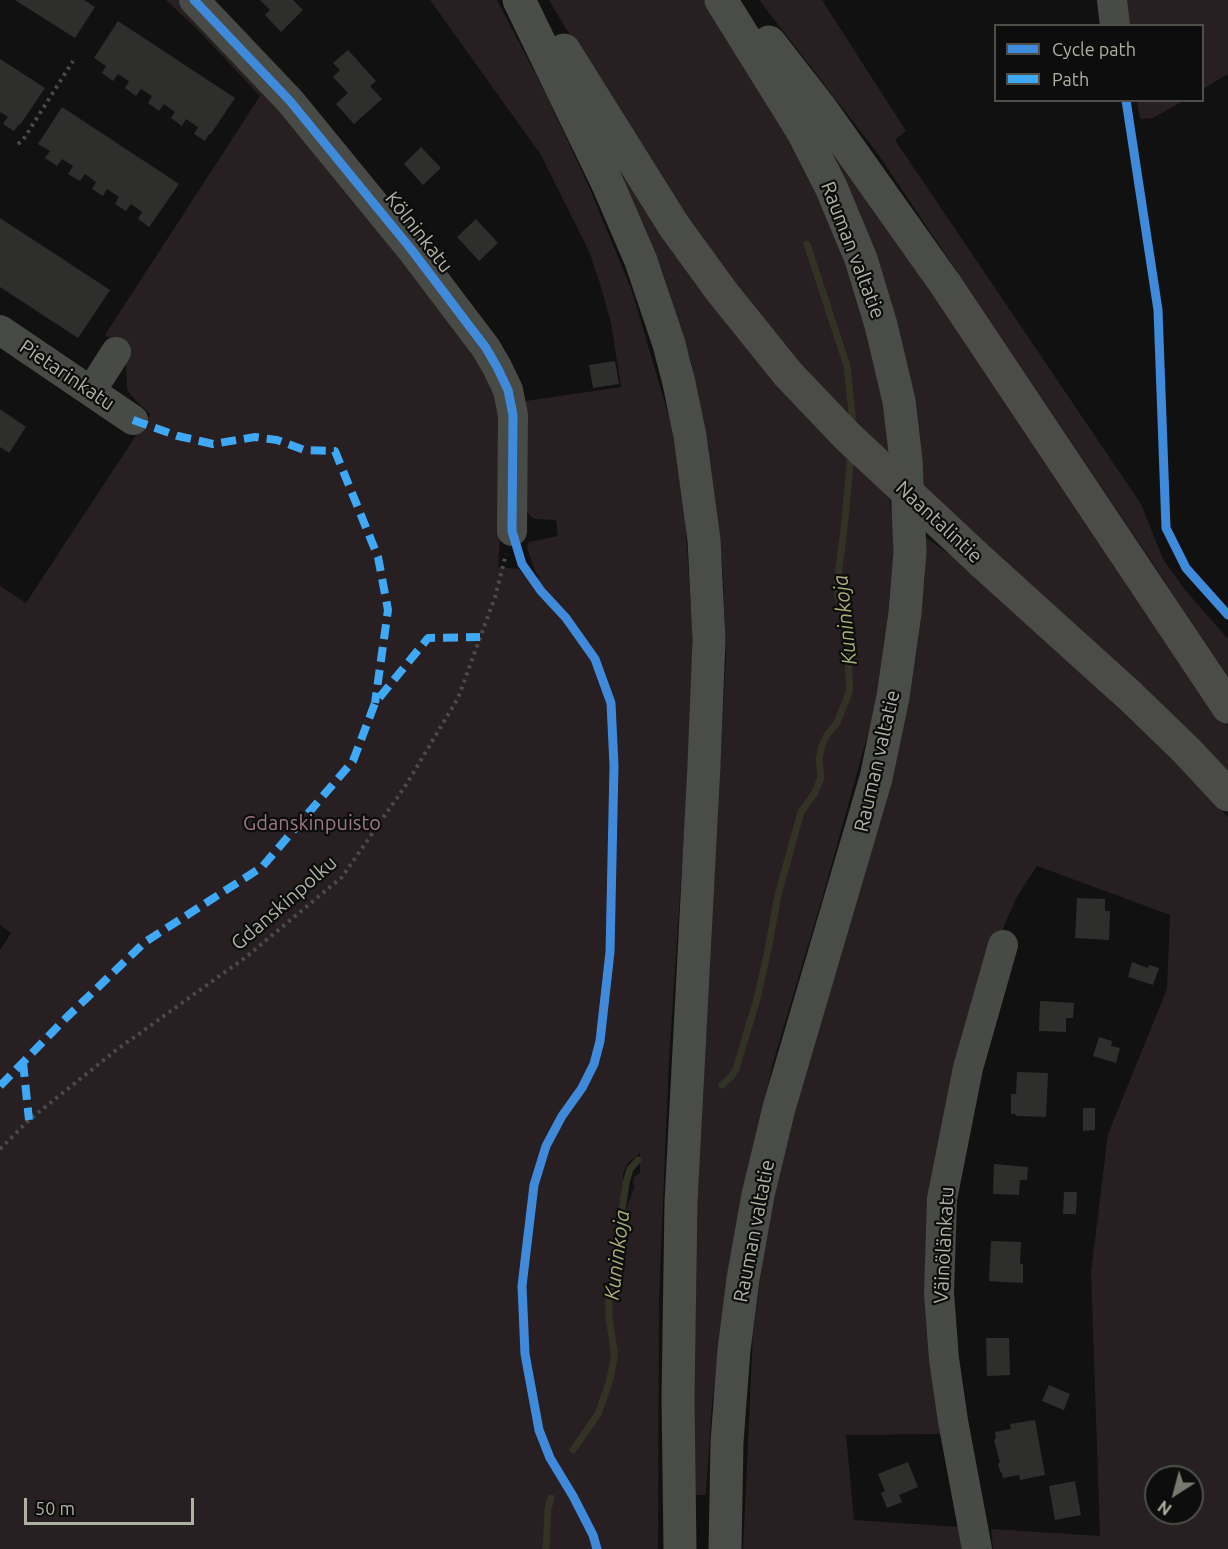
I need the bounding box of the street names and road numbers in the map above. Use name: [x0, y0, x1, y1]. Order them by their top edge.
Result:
street label: Rauman valtatie: [816, 178, 890, 322]
street label: Kölninkatu: [380, 187, 458, 277]
street label: Pietarinkatu: [15, 334, 119, 416]
street label: Naantalintie: [891, 476, 987, 568]
street label: Rauman valtatie: [849, 688, 905, 834]
street label: Gdanskinpolku: [226, 851, 342, 955]
street label: Rauman valtatie: [728, 1158, 780, 1304]
street label: Väinölänkatu: [929, 1186, 959, 1304]

